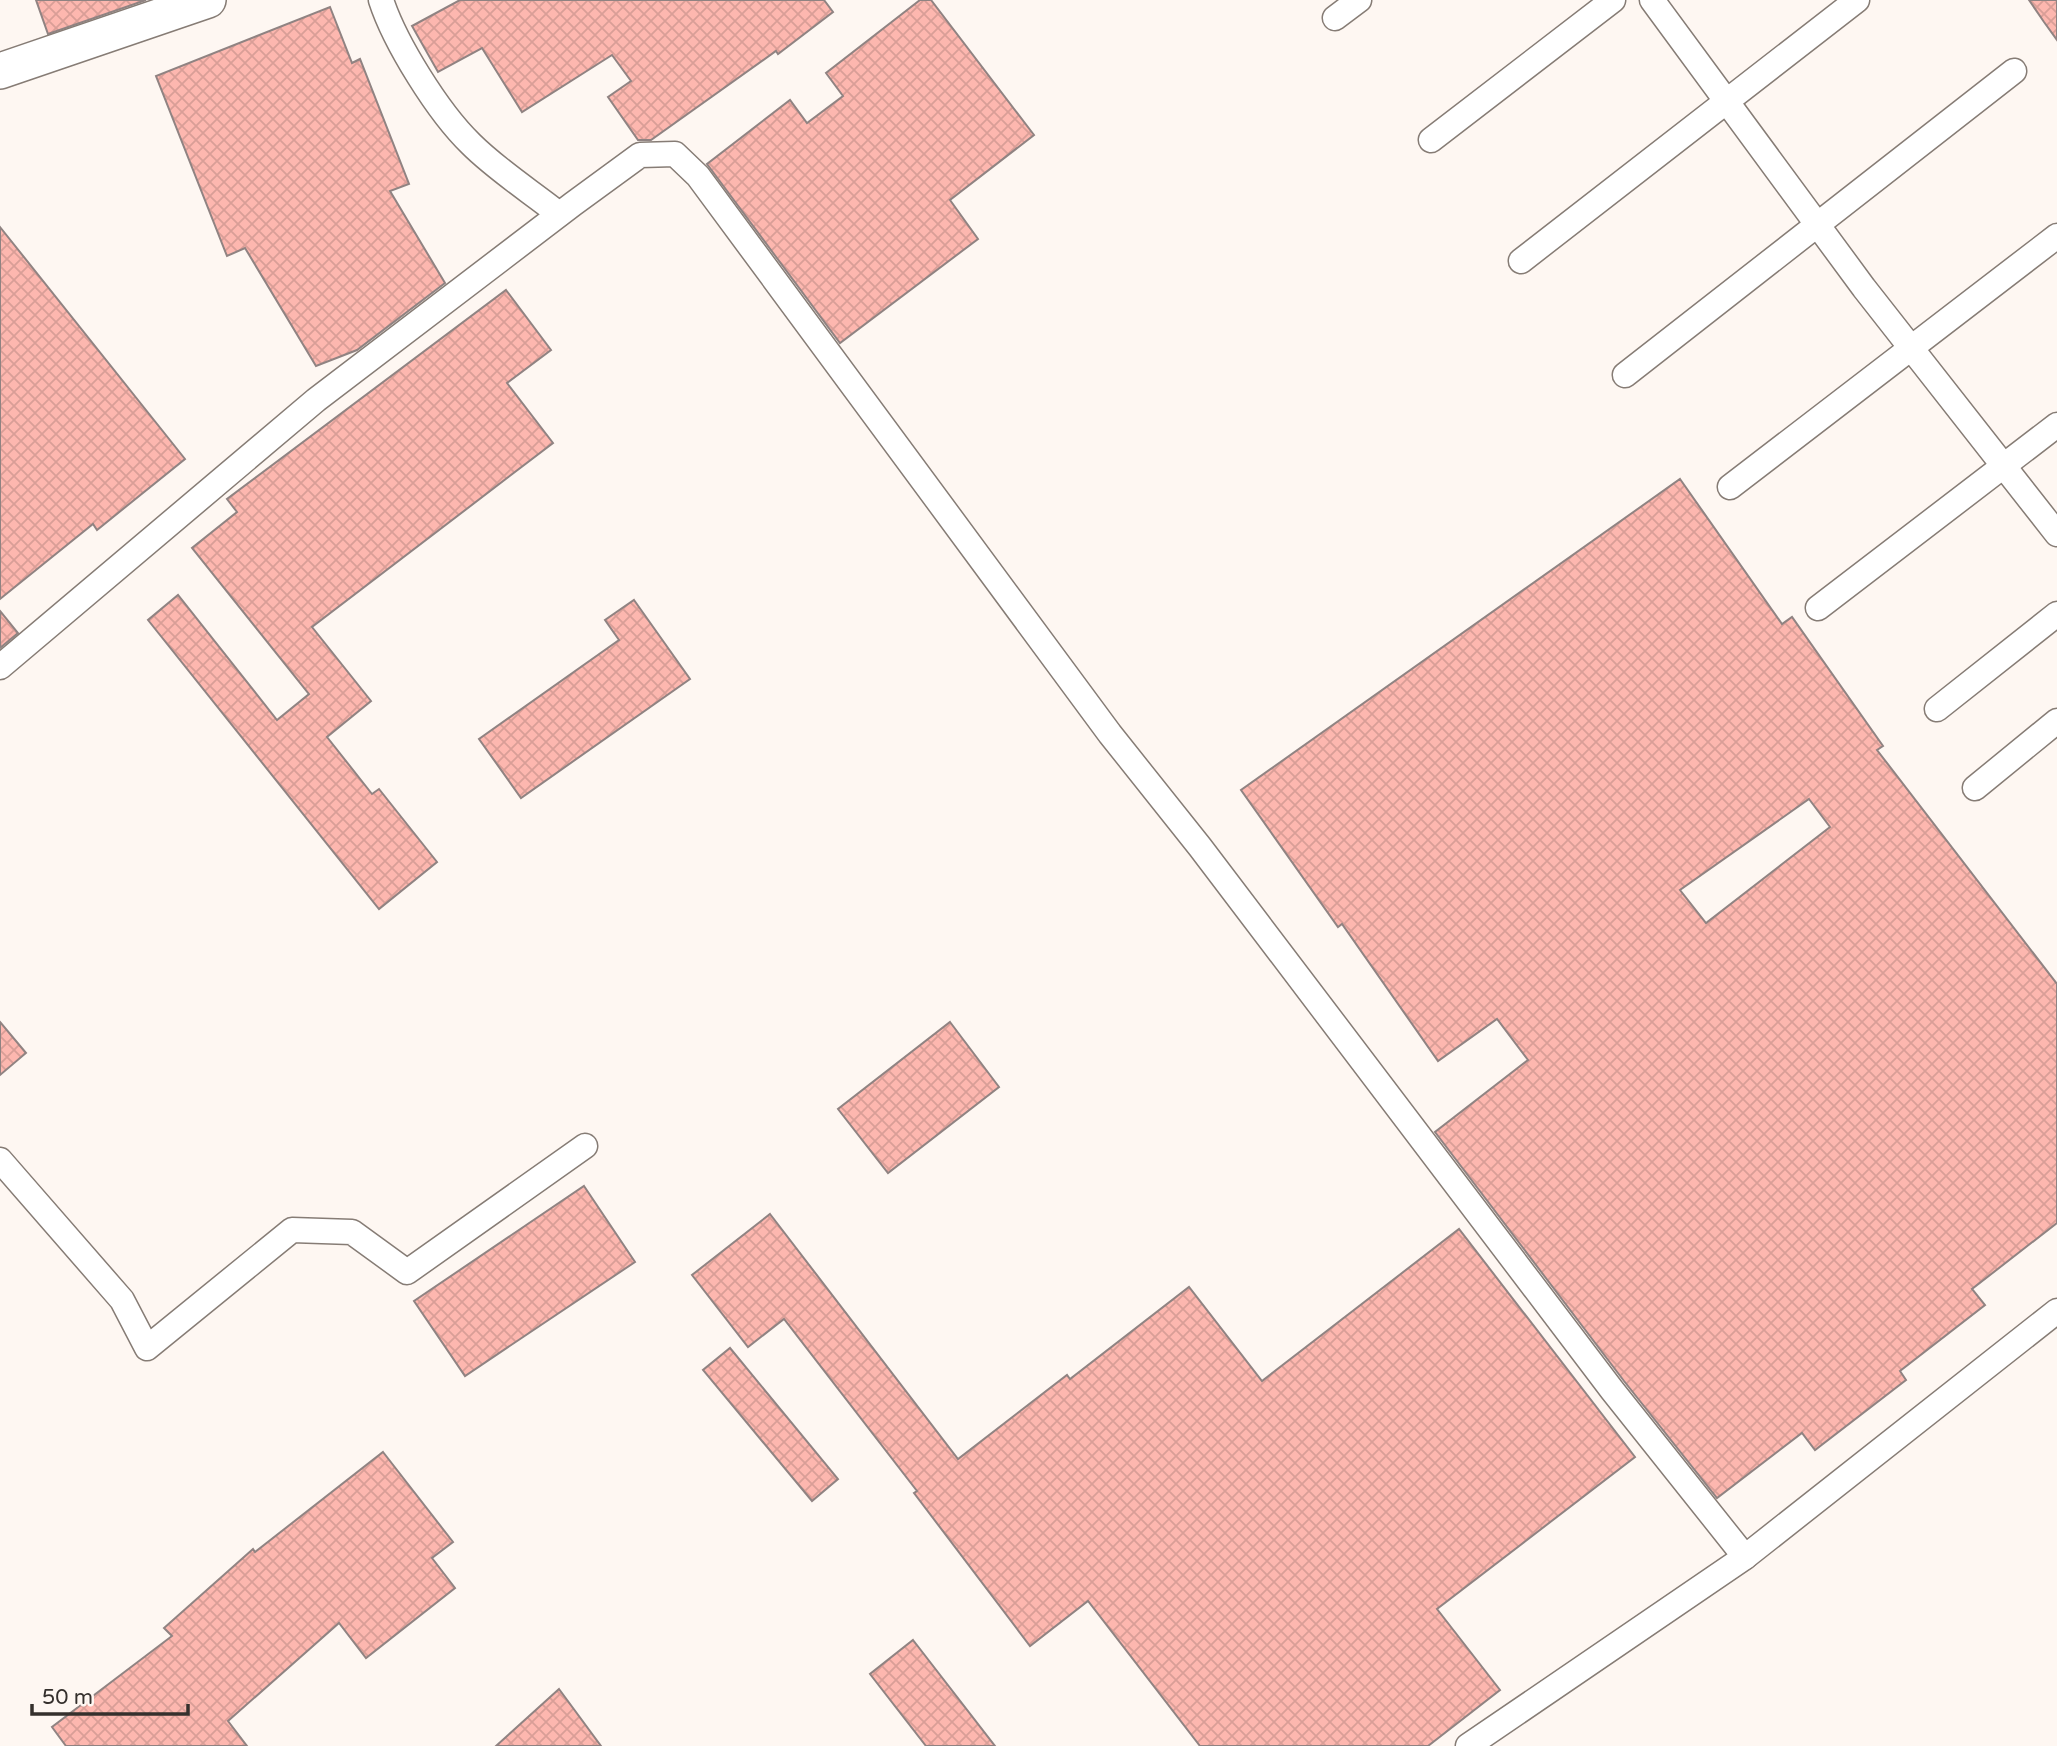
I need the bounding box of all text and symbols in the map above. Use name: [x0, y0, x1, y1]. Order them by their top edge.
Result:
scale bar: [32, 1672, 187, 1716]
text: 50 m: [42, 1685, 93, 1710]

